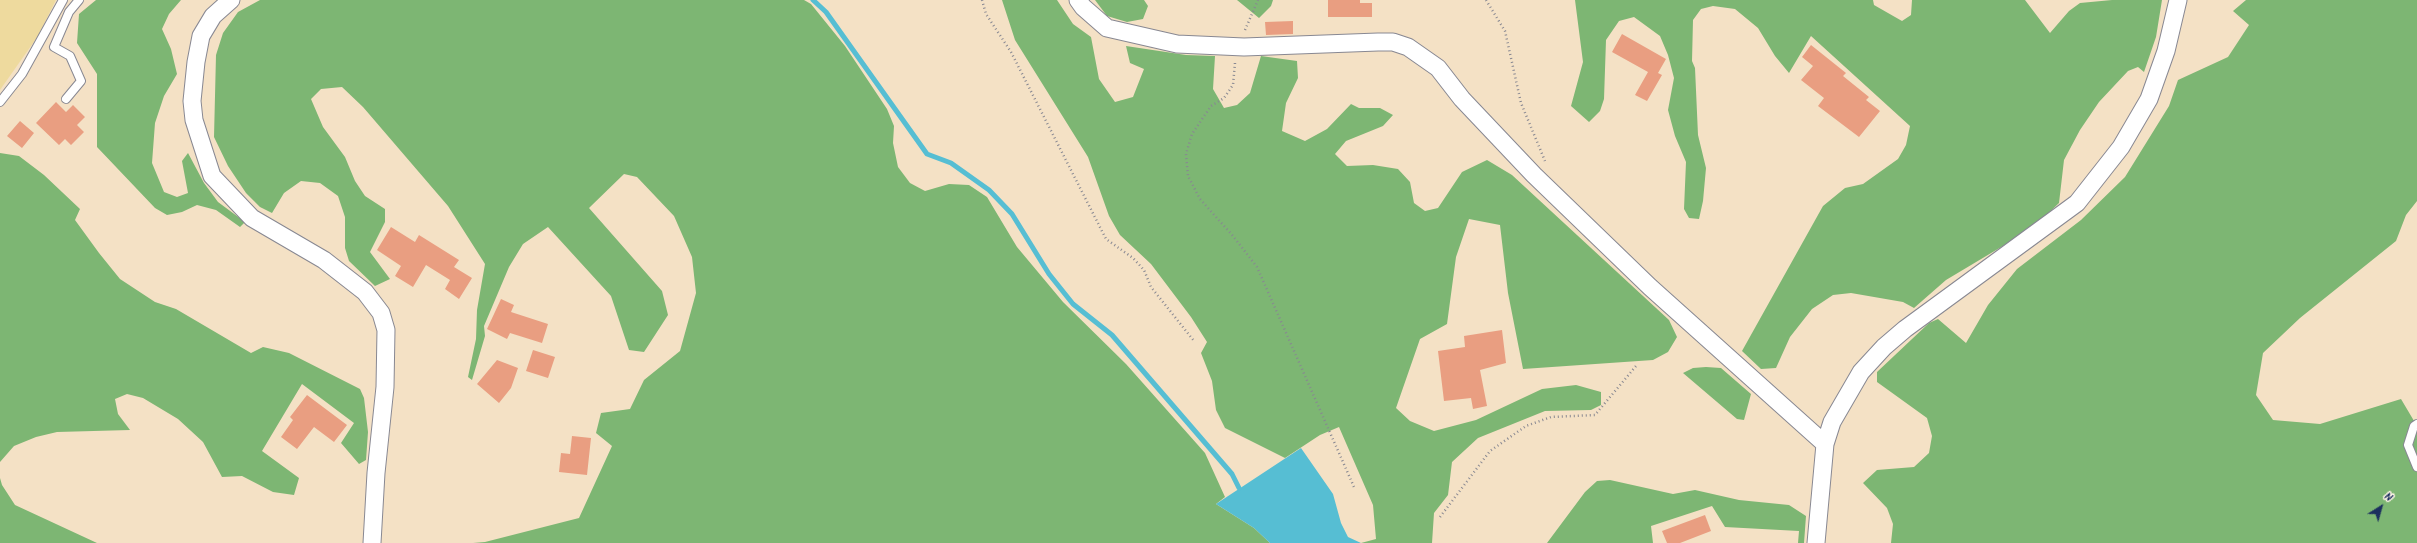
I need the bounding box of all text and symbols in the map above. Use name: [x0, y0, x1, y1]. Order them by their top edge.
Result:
north arrow: [2361, 487, 2401, 527]
text: N: [2380, 488, 2396, 507]

